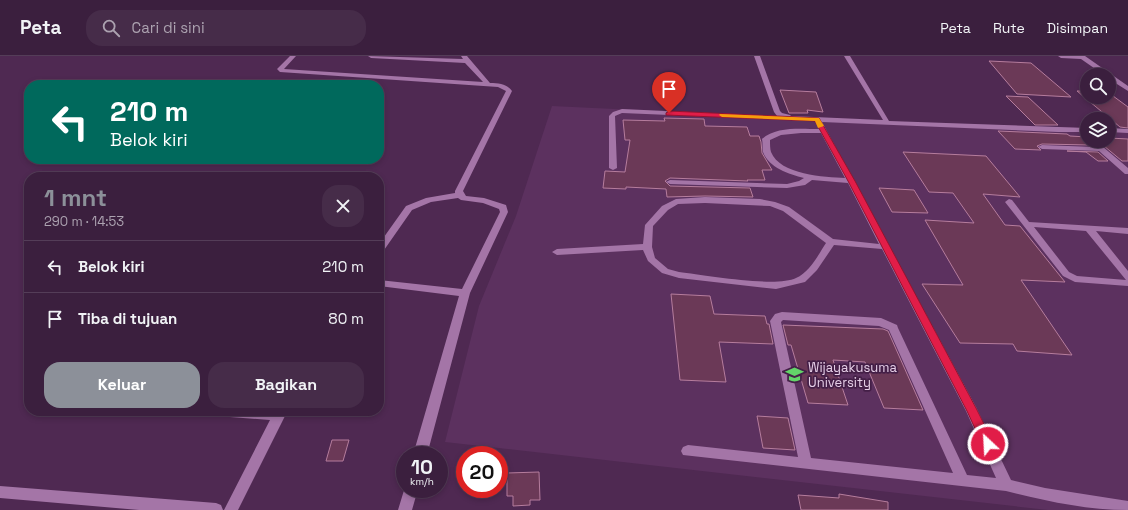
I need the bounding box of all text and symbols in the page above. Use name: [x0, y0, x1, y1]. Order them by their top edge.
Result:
search box: [86, 10, 366, 46]
text: Peta: [20, 15, 62, 40]
icon: search: [100, 17, 122, 39]
text: Cari di sini: [132, 18, 205, 37]
text: Peta: [940, 19, 971, 37]
text: Rute: [993, 19, 1025, 37]
text: Disimpan: [1047, 19, 1108, 37]
map controls: [1080, 68, 1116, 148]
button: search: [1080, 68, 1116, 104]
pin: [652, 72, 686, 113]
icon: arrive: [658, 78, 680, 100]
text: 210 m: [110, 93, 188, 129]
icon: left: [44, 96, 96, 148]
button: layers: [1080, 112, 1116, 148]
text: Belok kiri: [110, 128, 188, 151]
text: 1 mnt: [44, 182, 107, 213]
button: close: [322, 185, 364, 227]
text: 290 m · 14:53: [44, 213, 124, 230]
icon: left: [44, 256, 66, 278]
text: Belok kiri: [78, 257, 144, 276]
text: 210 m: [322, 257, 364, 276]
icon: arrive: [44, 308, 66, 330]
text: Tiba di tujuan: [78, 309, 177, 328]
text: 80 m: [328, 309, 364, 328]
place label: Wijayakusuma University: [808, 359, 897, 391]
button: Keluar: [44, 362, 200, 408]
button: Bagikan: [208, 362, 364, 408]
school or university icon: Wijayakusuma University: [785, 364, 805, 384]
position arrow: [967, 423, 1009, 465]
speed limit sign: 20: [456, 446, 508, 498]
text: 10: [411, 454, 433, 480]
text: km/h: [410, 475, 434, 488]

